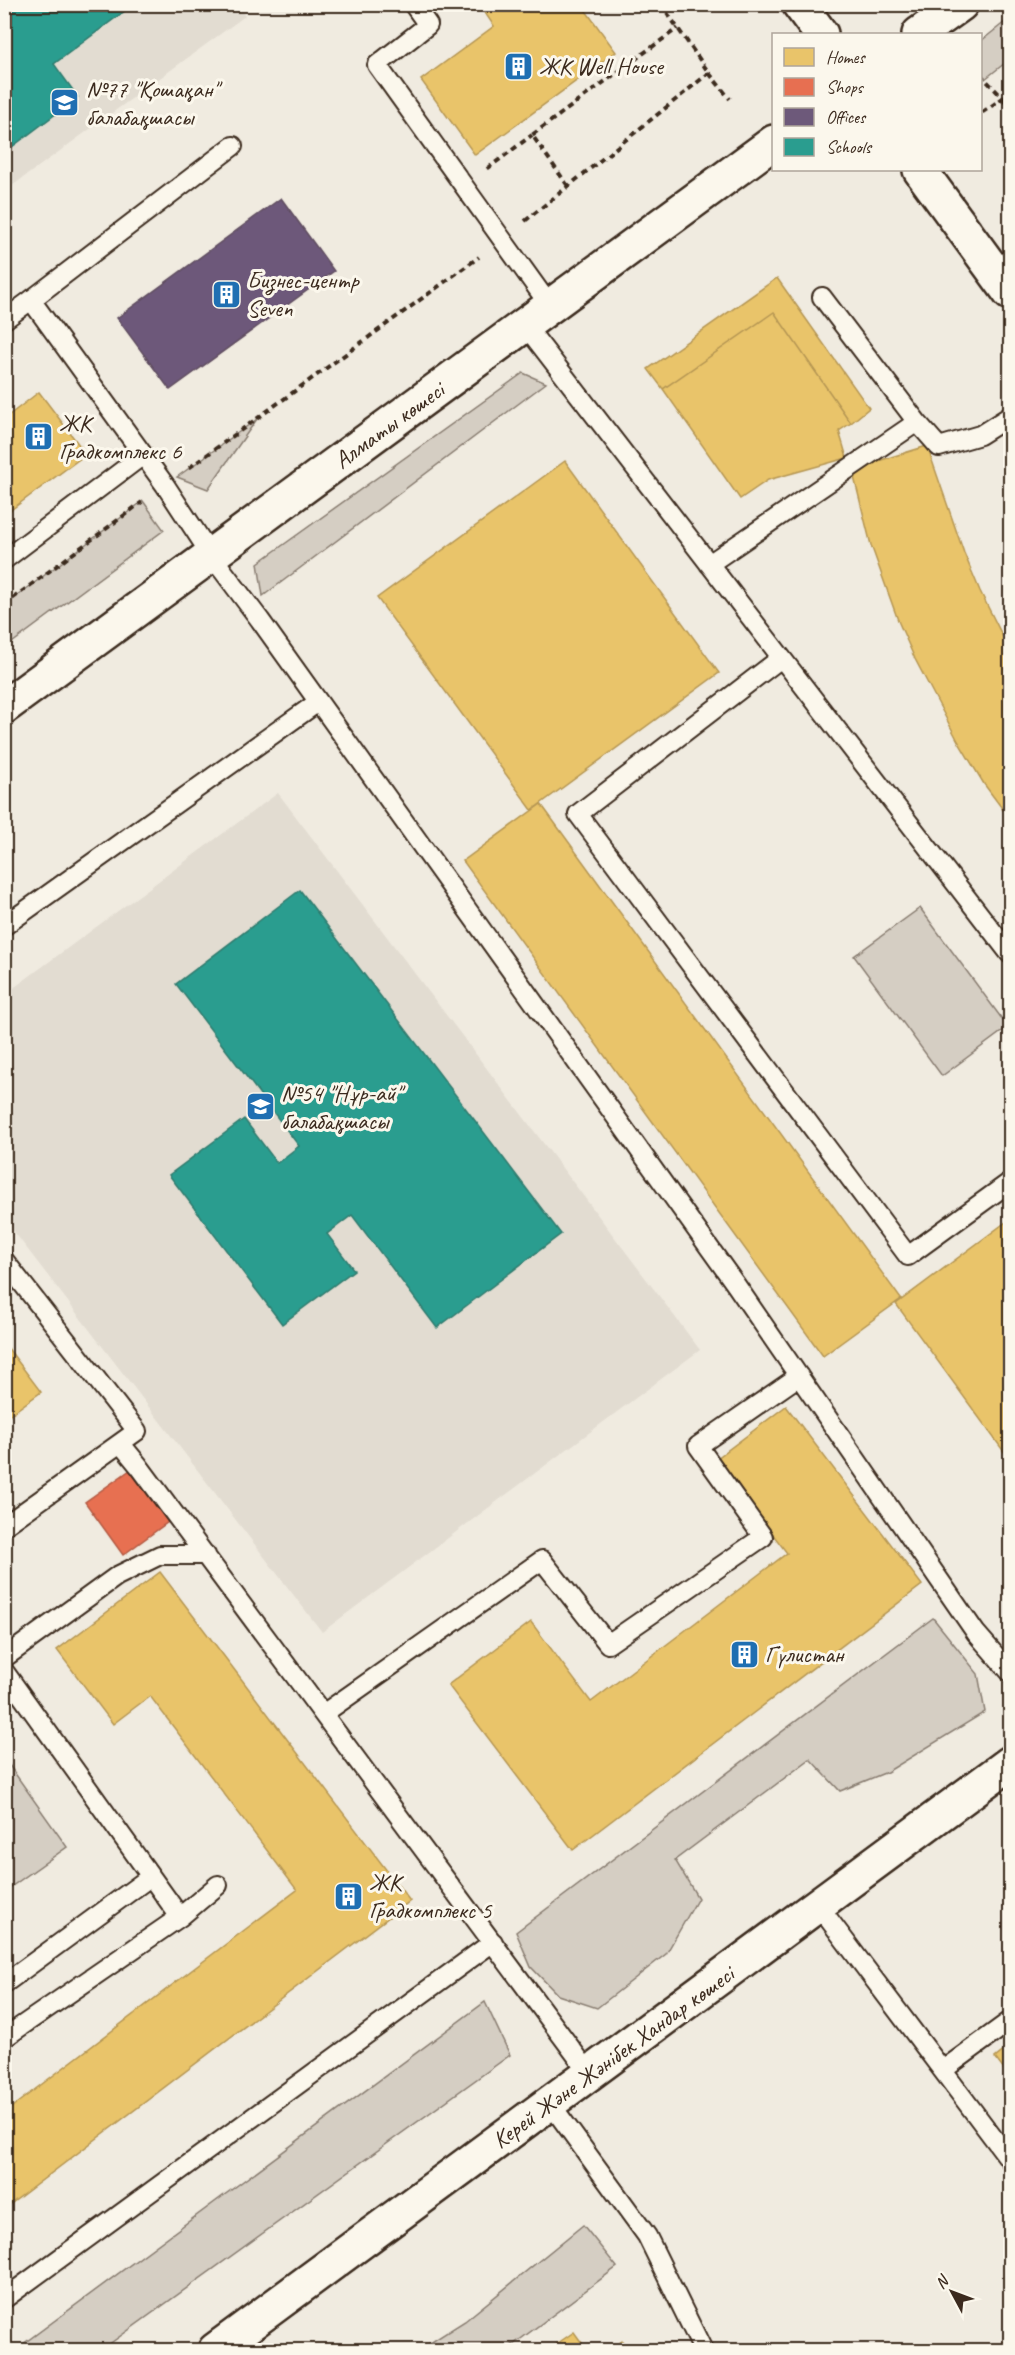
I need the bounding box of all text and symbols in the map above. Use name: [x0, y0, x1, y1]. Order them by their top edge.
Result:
legend: [772, 33, 982, 171]
text: Homes: [826, 46, 866, 68]
building icon: ЖК Well House: [502, 50, 534, 82]
place label: ЖК Well House: [539, 51, 665, 81]
place label: №77 "Қошақан" балабақшасы: [86, 74, 224, 132]
text: Shops: [826, 76, 865, 98]
school or university icon: №77 "Қошақан" балабақшасы: [49, 87, 81, 119]
text: Offices: [826, 106, 867, 128]
text: Schools: [826, 136, 873, 158]
place label: Бизнес-центр Seven: [247, 265, 360, 323]
building icon: Бизнес-центр Seven: [210, 278, 242, 310]
street label: Алматы көшесі: [328, 373, 452, 475]
place label: ЖК Градкомплекс 6: [59, 408, 183, 466]
building icon: ЖК Градкомплекс 6: [22, 421, 54, 453]
place label: №54 "Нұр-ай" балабақшасы: [281, 1078, 407, 1136]
school or university icon: №54 "Нұр-ай" балабақшасы: [244, 1091, 276, 1123]
building icon: Гүлистан: [728, 1638, 760, 1670]
place label: Гүлистан: [765, 1639, 846, 1669]
place label: ЖК Градкомплекс 5: [369, 1867, 493, 1925]
building icon: ЖК Градкомплекс 5: [332, 1880, 364, 1912]
street label: Керей Және Жәнібек Хандар көшесі: [486, 1958, 742, 2155]
north arrow: [922, 2262, 982, 2322]
text: N: [931, 2270, 954, 2293]

